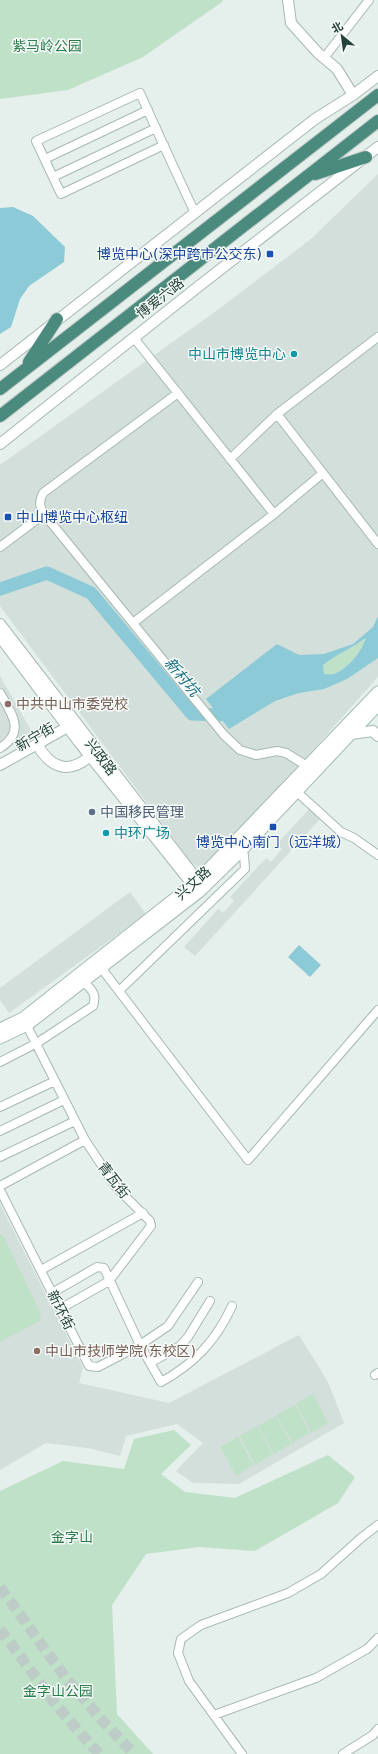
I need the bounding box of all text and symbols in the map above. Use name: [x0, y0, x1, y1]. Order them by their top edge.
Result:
north arrow: [322, 16, 362, 56]
text: 北: [329, 19, 345, 36]
park label: 紫马岭公园: [12, 38, 82, 54]
place label: 博览中心(深中跨市公交东): [97, 246, 262, 262]
marker: 博览中心(深中跨市公交东): [265, 249, 275, 259]
street label: 博爱六路: [133, 274, 187, 322]
place label: 中山市博览中心: [188, 346, 286, 362]
marker: 中山市博览中心: [289, 349, 299, 359]
place label: 中山博览中心枢纽: [16, 509, 128, 525]
marker: 中山博览中心枢纽: [3, 512, 13, 522]
water label: 新村坑: [161, 654, 205, 702]
place label: 中共中山市委党校: [16, 696, 128, 712]
marker: 中共中山市委党校: [3, 699, 13, 709]
street label: 新宁街: [13, 720, 57, 754]
street label: 兴政路: [82, 736, 120, 778]
place label: 中国移民管理: [100, 804, 184, 820]
marker: 中国移民管理: [87, 807, 97, 817]
marker: 博览中心南门（远洋城）: [268, 822, 278, 832]
place label: 中环广场: [114, 825, 170, 841]
marker: 中环广场: [101, 828, 111, 838]
place label: 博览中心南门（远洋城）: [196, 834, 350, 850]
street label: 兴文路: [172, 863, 214, 903]
street label: 青瓦街: [95, 1159, 133, 1201]
street label: 新环街: [44, 1288, 78, 1332]
place label: 中山市技师学院(东校区): [45, 1343, 196, 1359]
marker: 中山市技师学院(东校区): [32, 1346, 42, 1356]
park label: 金字山: [51, 1529, 93, 1545]
park label: 金字山公园: [23, 1683, 93, 1699]

